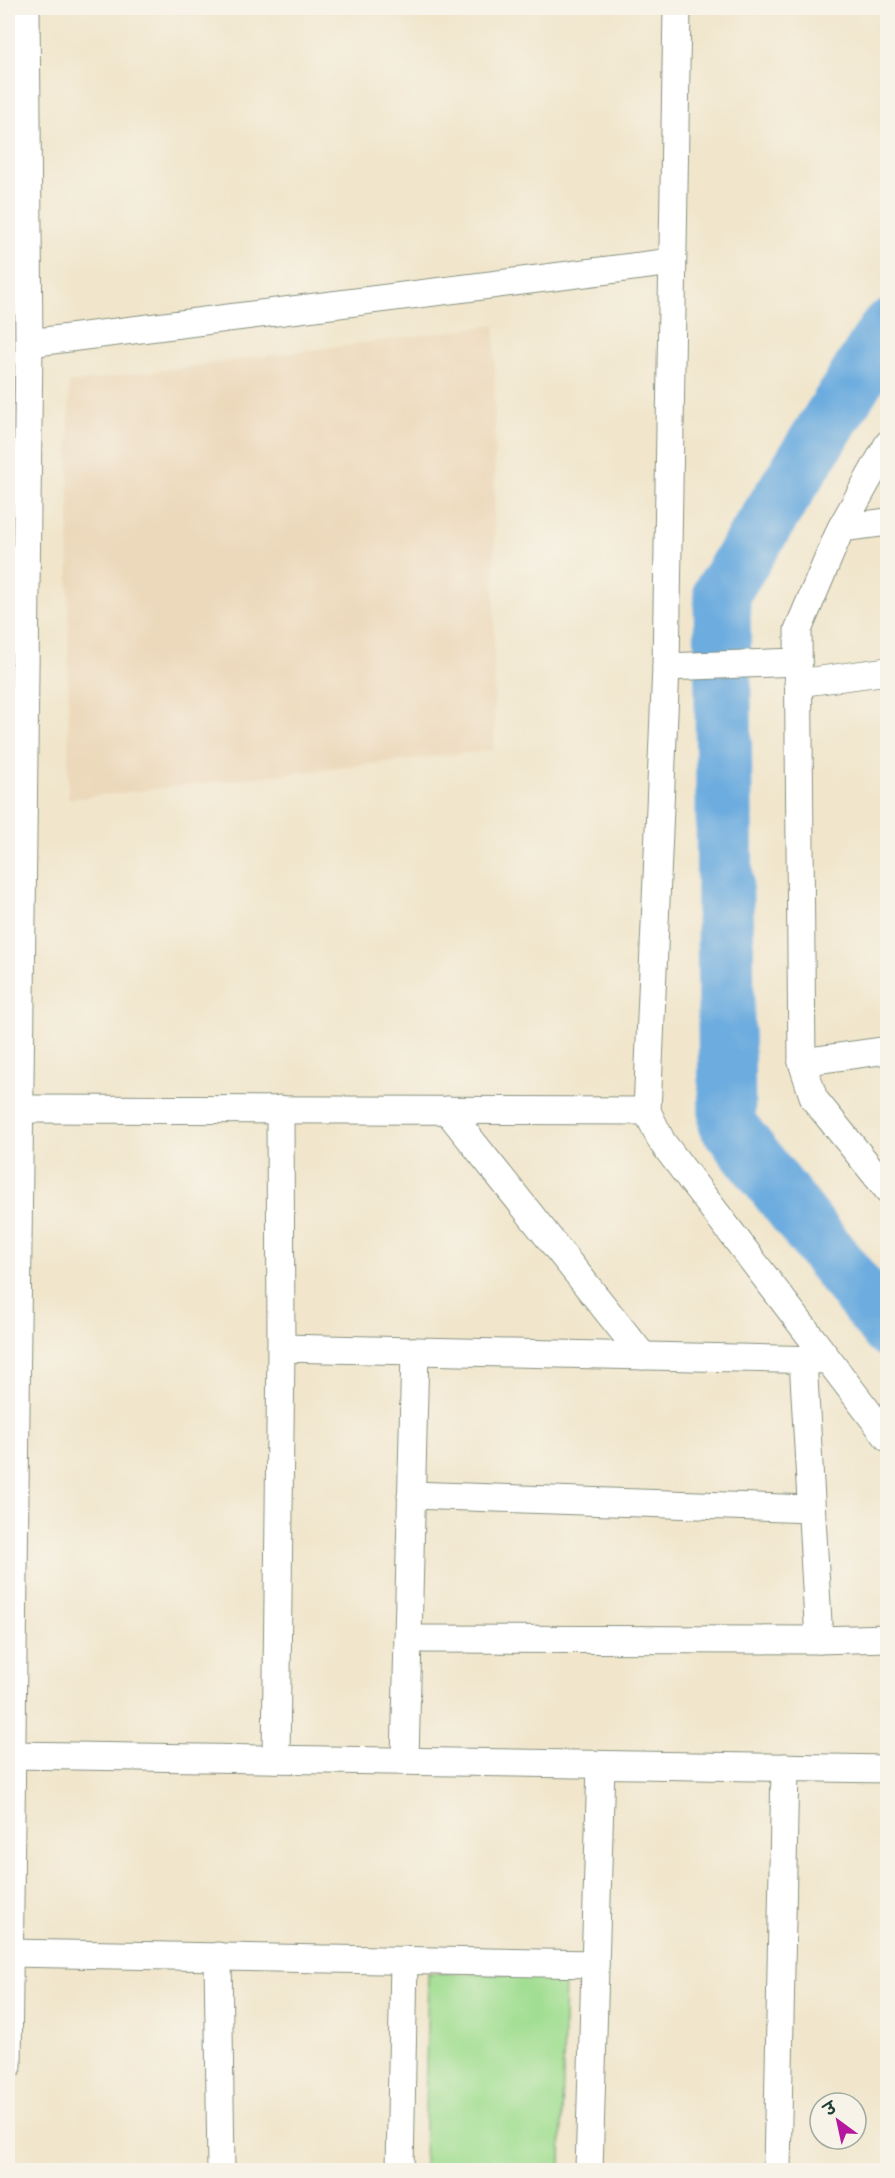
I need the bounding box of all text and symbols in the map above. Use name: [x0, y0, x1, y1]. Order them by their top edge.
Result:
north arrow: [808, 2091, 868, 2151]
text: उ: [819, 2097, 842, 2122]

